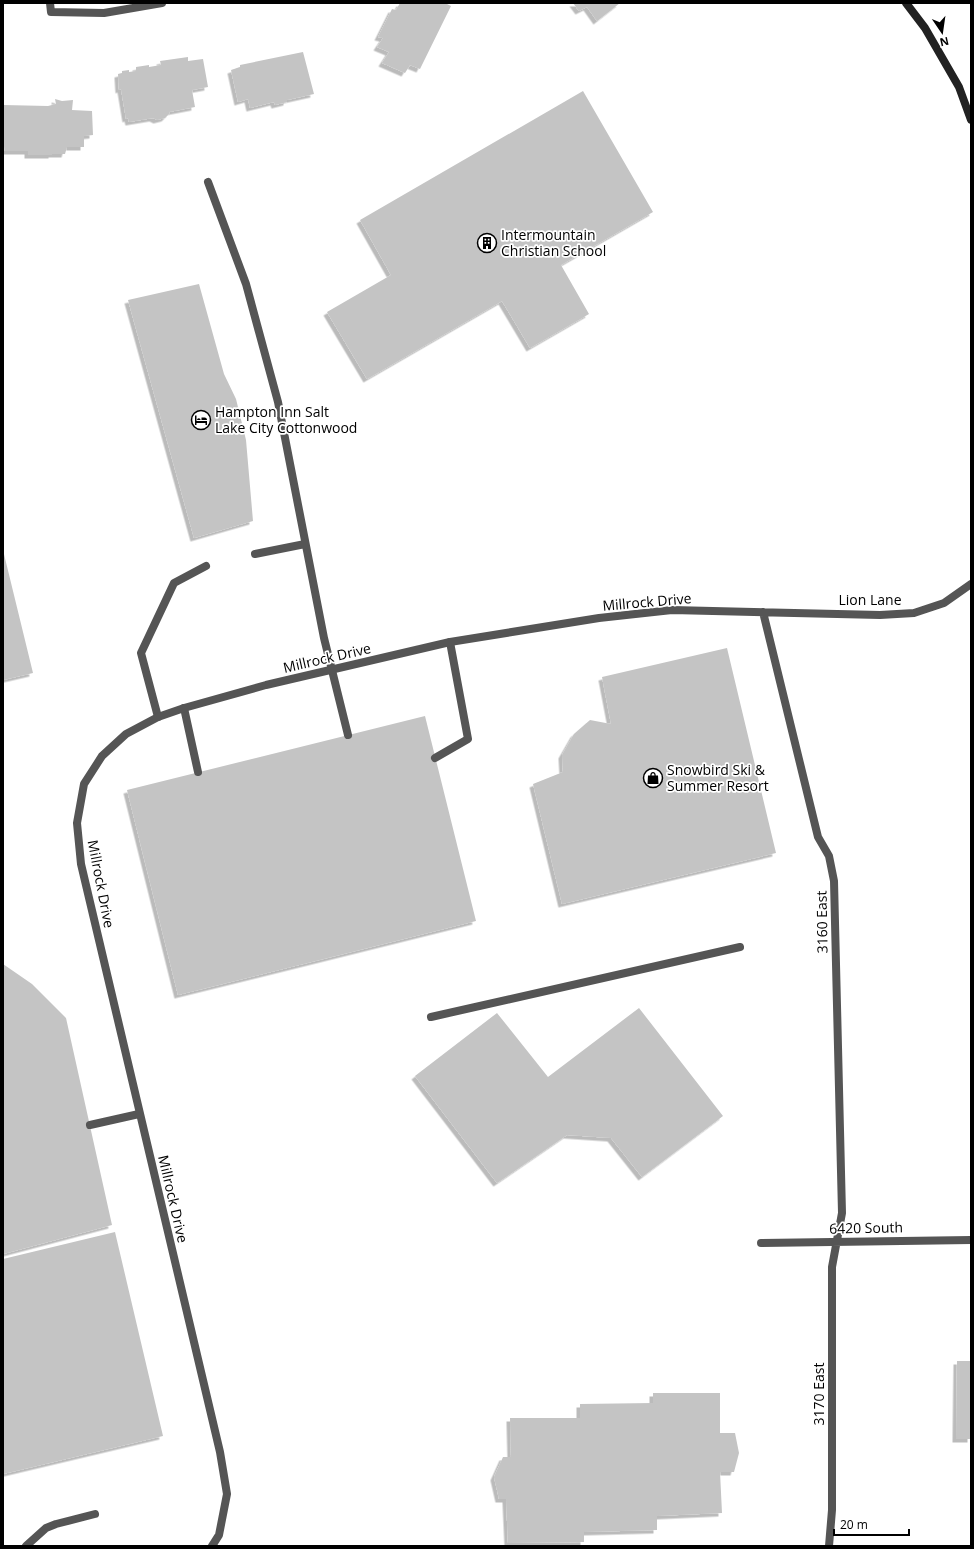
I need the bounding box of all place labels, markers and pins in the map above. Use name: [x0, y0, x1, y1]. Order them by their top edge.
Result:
place label: Intermountain Christian School: [501, 225, 606, 260]
building icon: Intermountain Christian School: [476, 232, 498, 254]
place label: Hampton Inn Salt Lake City Cottonwood: [215, 402, 357, 437]
hotel icon: Hampton Inn Salt Lake City Cottonwood: [190, 409, 212, 431]
place label: Snowbird Ski & Summer Resort: [667, 760, 769, 795]
shop icon: Snowbird Ski & Summer Resort: [642, 767, 664, 789]

